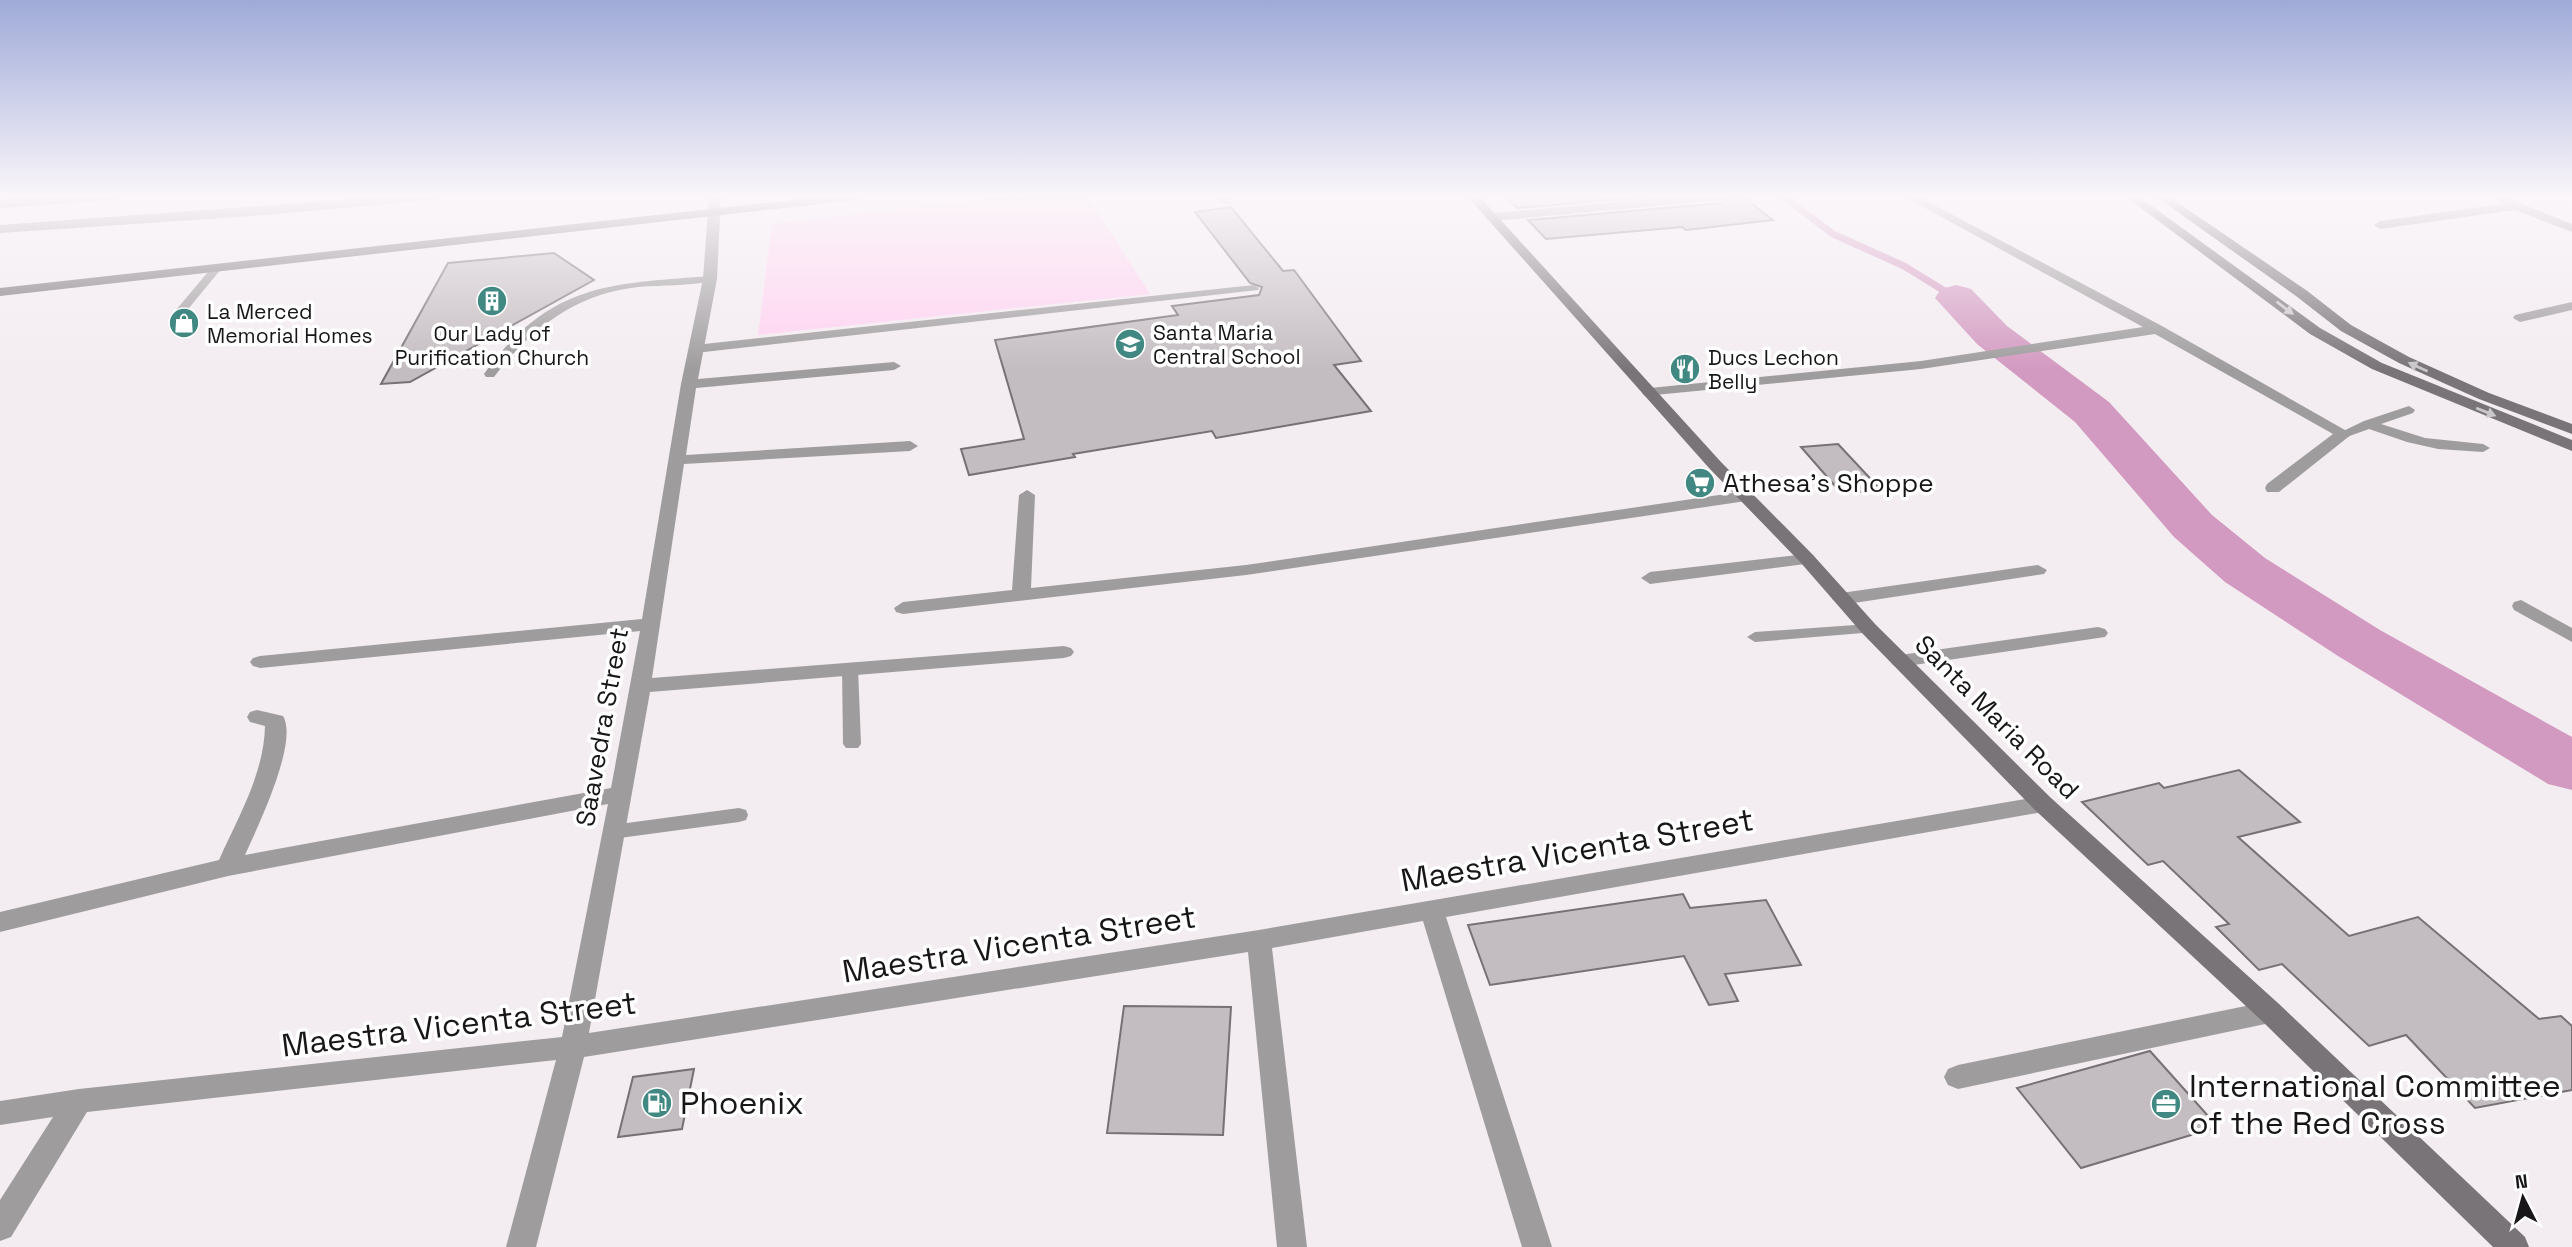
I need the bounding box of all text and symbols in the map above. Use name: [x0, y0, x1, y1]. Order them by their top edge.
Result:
building icon: Our Lady of Purification Church: [475, 284, 509, 318]
place label: La Merced Memorial Homes: [207, 298, 373, 349]
one-way arrow: [2276, 301, 2294, 315]
shop icon: La Merced Memorial Homes: [167, 306, 201, 340]
place label: Santa Maria Central School: [1153, 319, 1301, 370]
place label: Our Lady of Purification Church: [395, 320, 589, 371]
school or university icon: Santa Maria Central School: [1113, 327, 1147, 361]
place label: Ducs Lechon Belly: [1708, 344, 1839, 395]
restaurant icon: Ducs Lechon Belly: [1668, 352, 1702, 386]
one-way arrow: [2408, 361, 2428, 373]
one-way arrow: [2476, 406, 2497, 417]
supermarket icon: Athesa's Shoppe: [1683, 466, 1717, 500]
place label: Athesa's Shoppe: [1723, 466, 1934, 500]
street label: Saavedra Street: [568, 625, 636, 829]
street label: Santa Maria Road: [1908, 628, 2086, 806]
street label: Maestra Vicenta Street: [1398, 799, 1756, 901]
street label: Maestra Vicenta Street: [839, 896, 1199, 992]
street label: Maestra Vicenta Street: [279, 982, 639, 1066]
place label: International Committee of the Red Cross: [2189, 1066, 2561, 1143]
place label: Phoenix: [680, 1083, 804, 1123]
fuel station icon: Phoenix: [640, 1086, 674, 1120]
office icon: International Committee of the Red Cross: [2149, 1087, 2183, 1121]
north arrow: [2488, 1163, 2558, 1233]
text: N: [2514, 1168, 2529, 1195]

